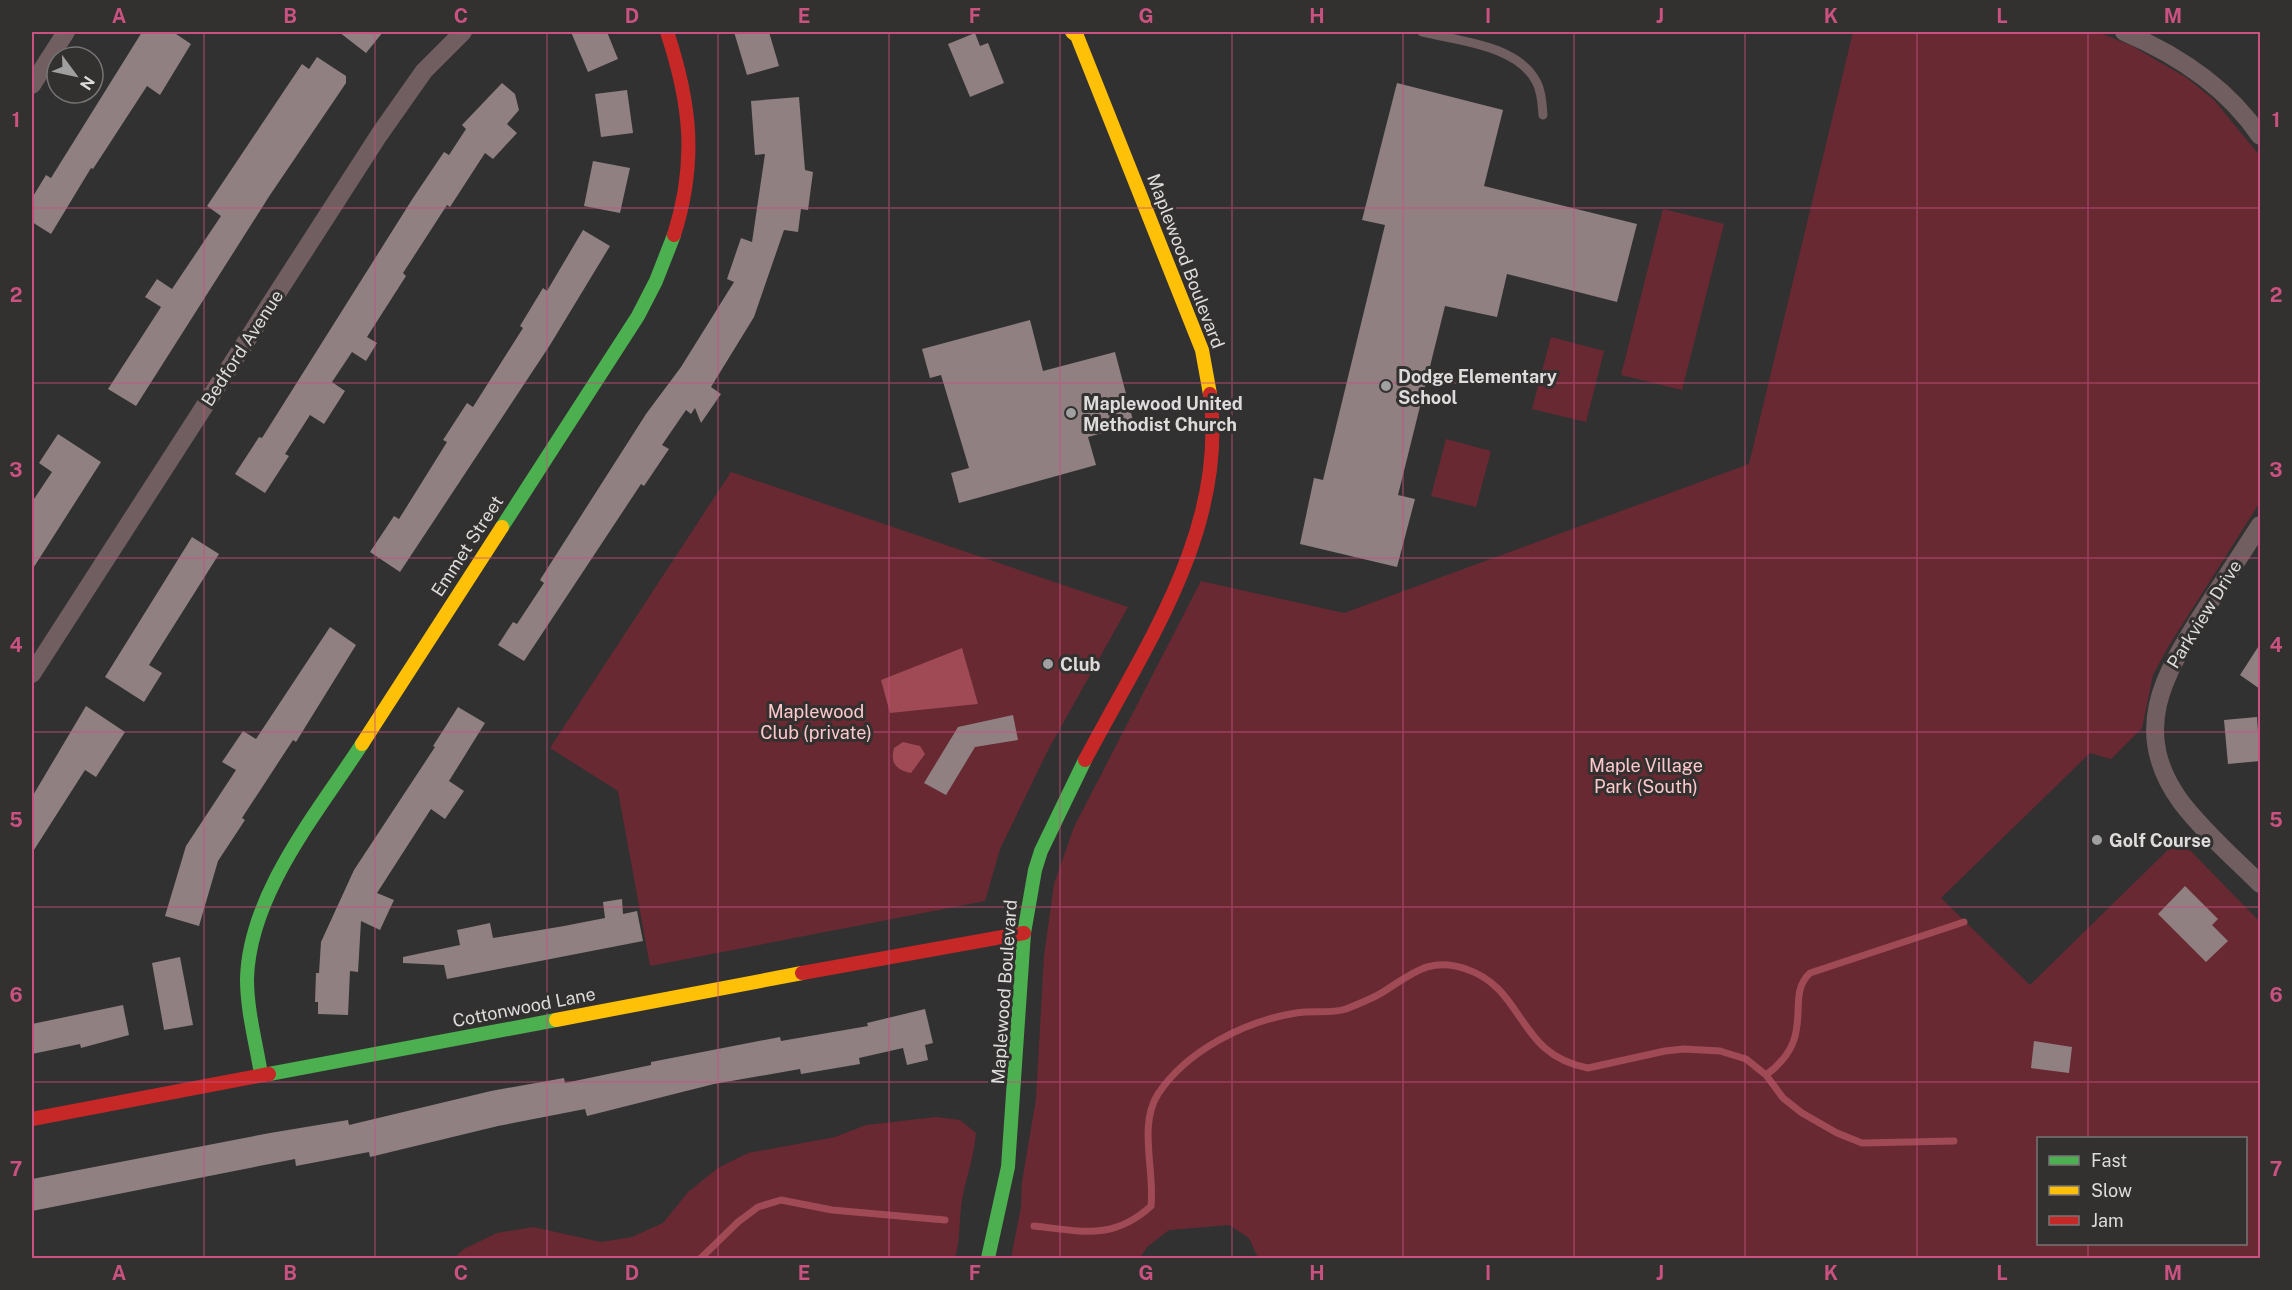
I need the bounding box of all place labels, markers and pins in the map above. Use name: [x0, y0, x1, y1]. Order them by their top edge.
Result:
place label: Dodge Elementary School: [1398, 366, 1557, 408]
marker: Dodge Elementary School: [1379, 379, 1393, 393]
place label: Maplewood United Methodist Church: [1083, 393, 1243, 435]
marker: Maplewood United Methodist Church: [1064, 406, 1078, 420]
place label: Club: [1060, 654, 1100, 675]
marker: Club: [1041, 657, 1055, 671]
place label: Golf Course: [2109, 830, 2211, 851]
marker: Golf Course: [2090, 833, 2104, 847]

